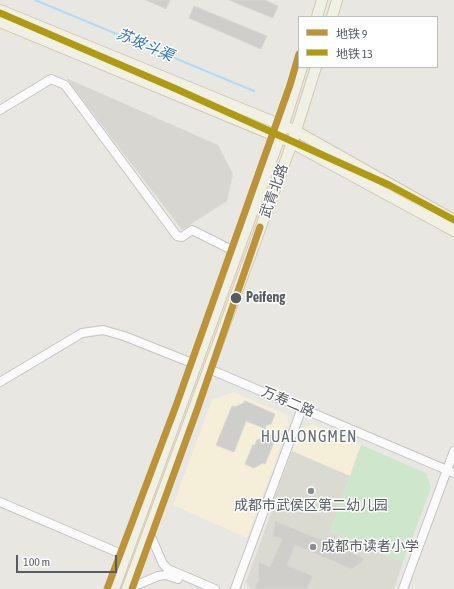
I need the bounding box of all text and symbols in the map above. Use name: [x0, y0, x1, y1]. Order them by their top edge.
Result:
legend: [298, 16, 438, 68]
water label: 苏坡斗渠: [114, 25, 176, 65]
text: 地铁 9: [336, 27, 367, 41]
text: 地铁 13: [336, 47, 373, 61]
street label: 武青北路: [257, 162, 291, 220]
place label: Peifeng: [246, 290, 285, 306]
marker: Peifeng: [229, 291, 243, 305]
street label: 万寿二路: [259, 383, 317, 421]
district label: HUALONGMEN: [261, 427, 357, 447]
marker: 成都市武侯区第二幼儿园: [306, 486, 316, 496]
place label: 成都市武侯区第二幼儿园: [234, 498, 388, 514]
place label: 成都市读者小学: [321, 539, 419, 555]
marker: 成都市读者小学: [308, 542, 318, 552]
scale bar: [18, 547, 119, 573]
text: 100 m: [23, 555, 50, 569]

